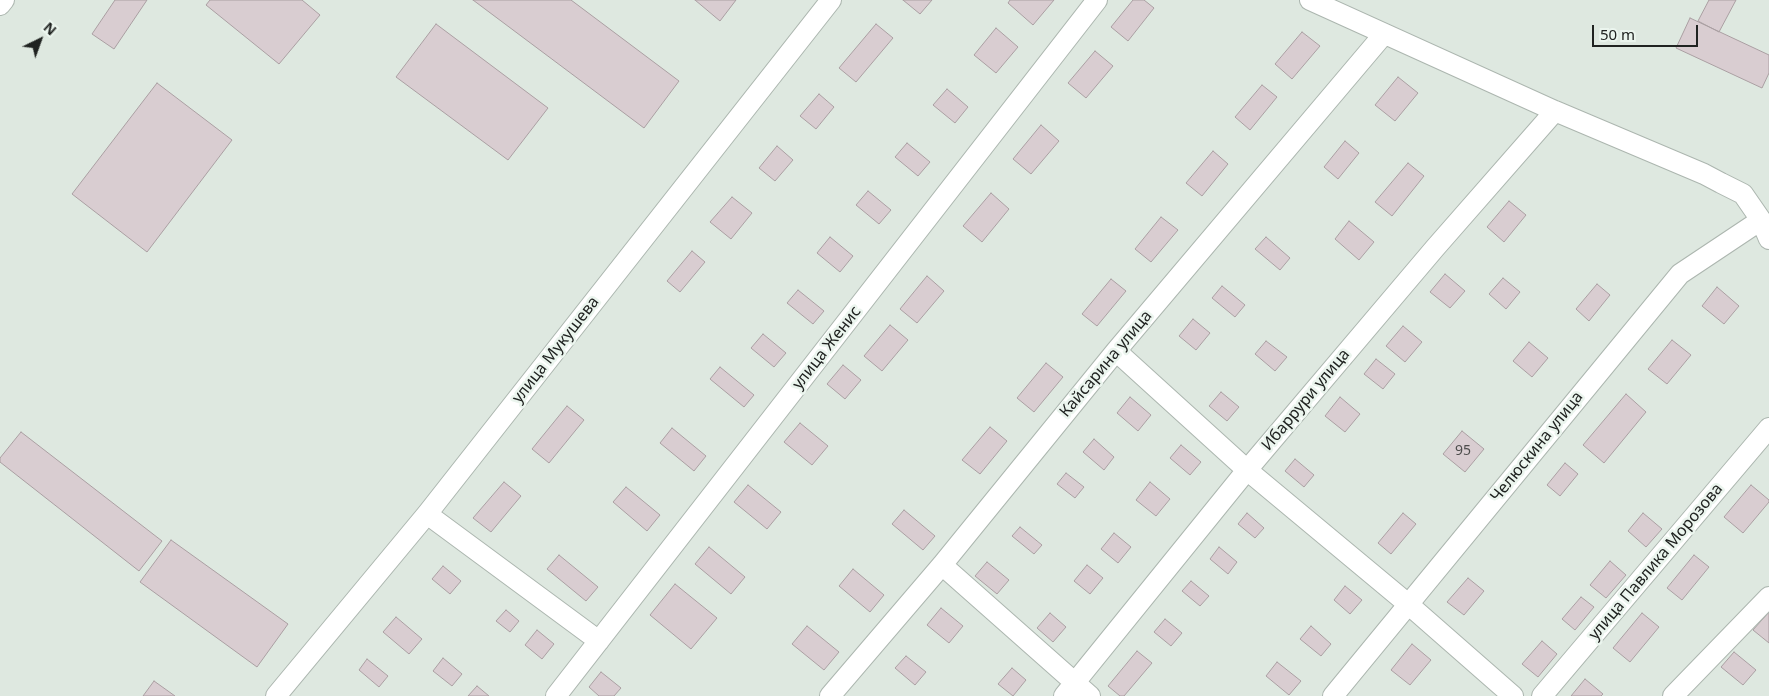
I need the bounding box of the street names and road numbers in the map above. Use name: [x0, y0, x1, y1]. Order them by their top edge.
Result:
street label: улица Мукушева: [508, 293, 604, 407]
street label: улица Женис: [789, 303, 865, 393]
street label: Кайсарина улица: [1056, 307, 1156, 421]
street label: Ибаррури улица: [1258, 345, 1354, 455]
street label: Челюскина улица: [1487, 388, 1587, 506]
street label: улица Павлика Морозова: [1585, 480, 1727, 644]

